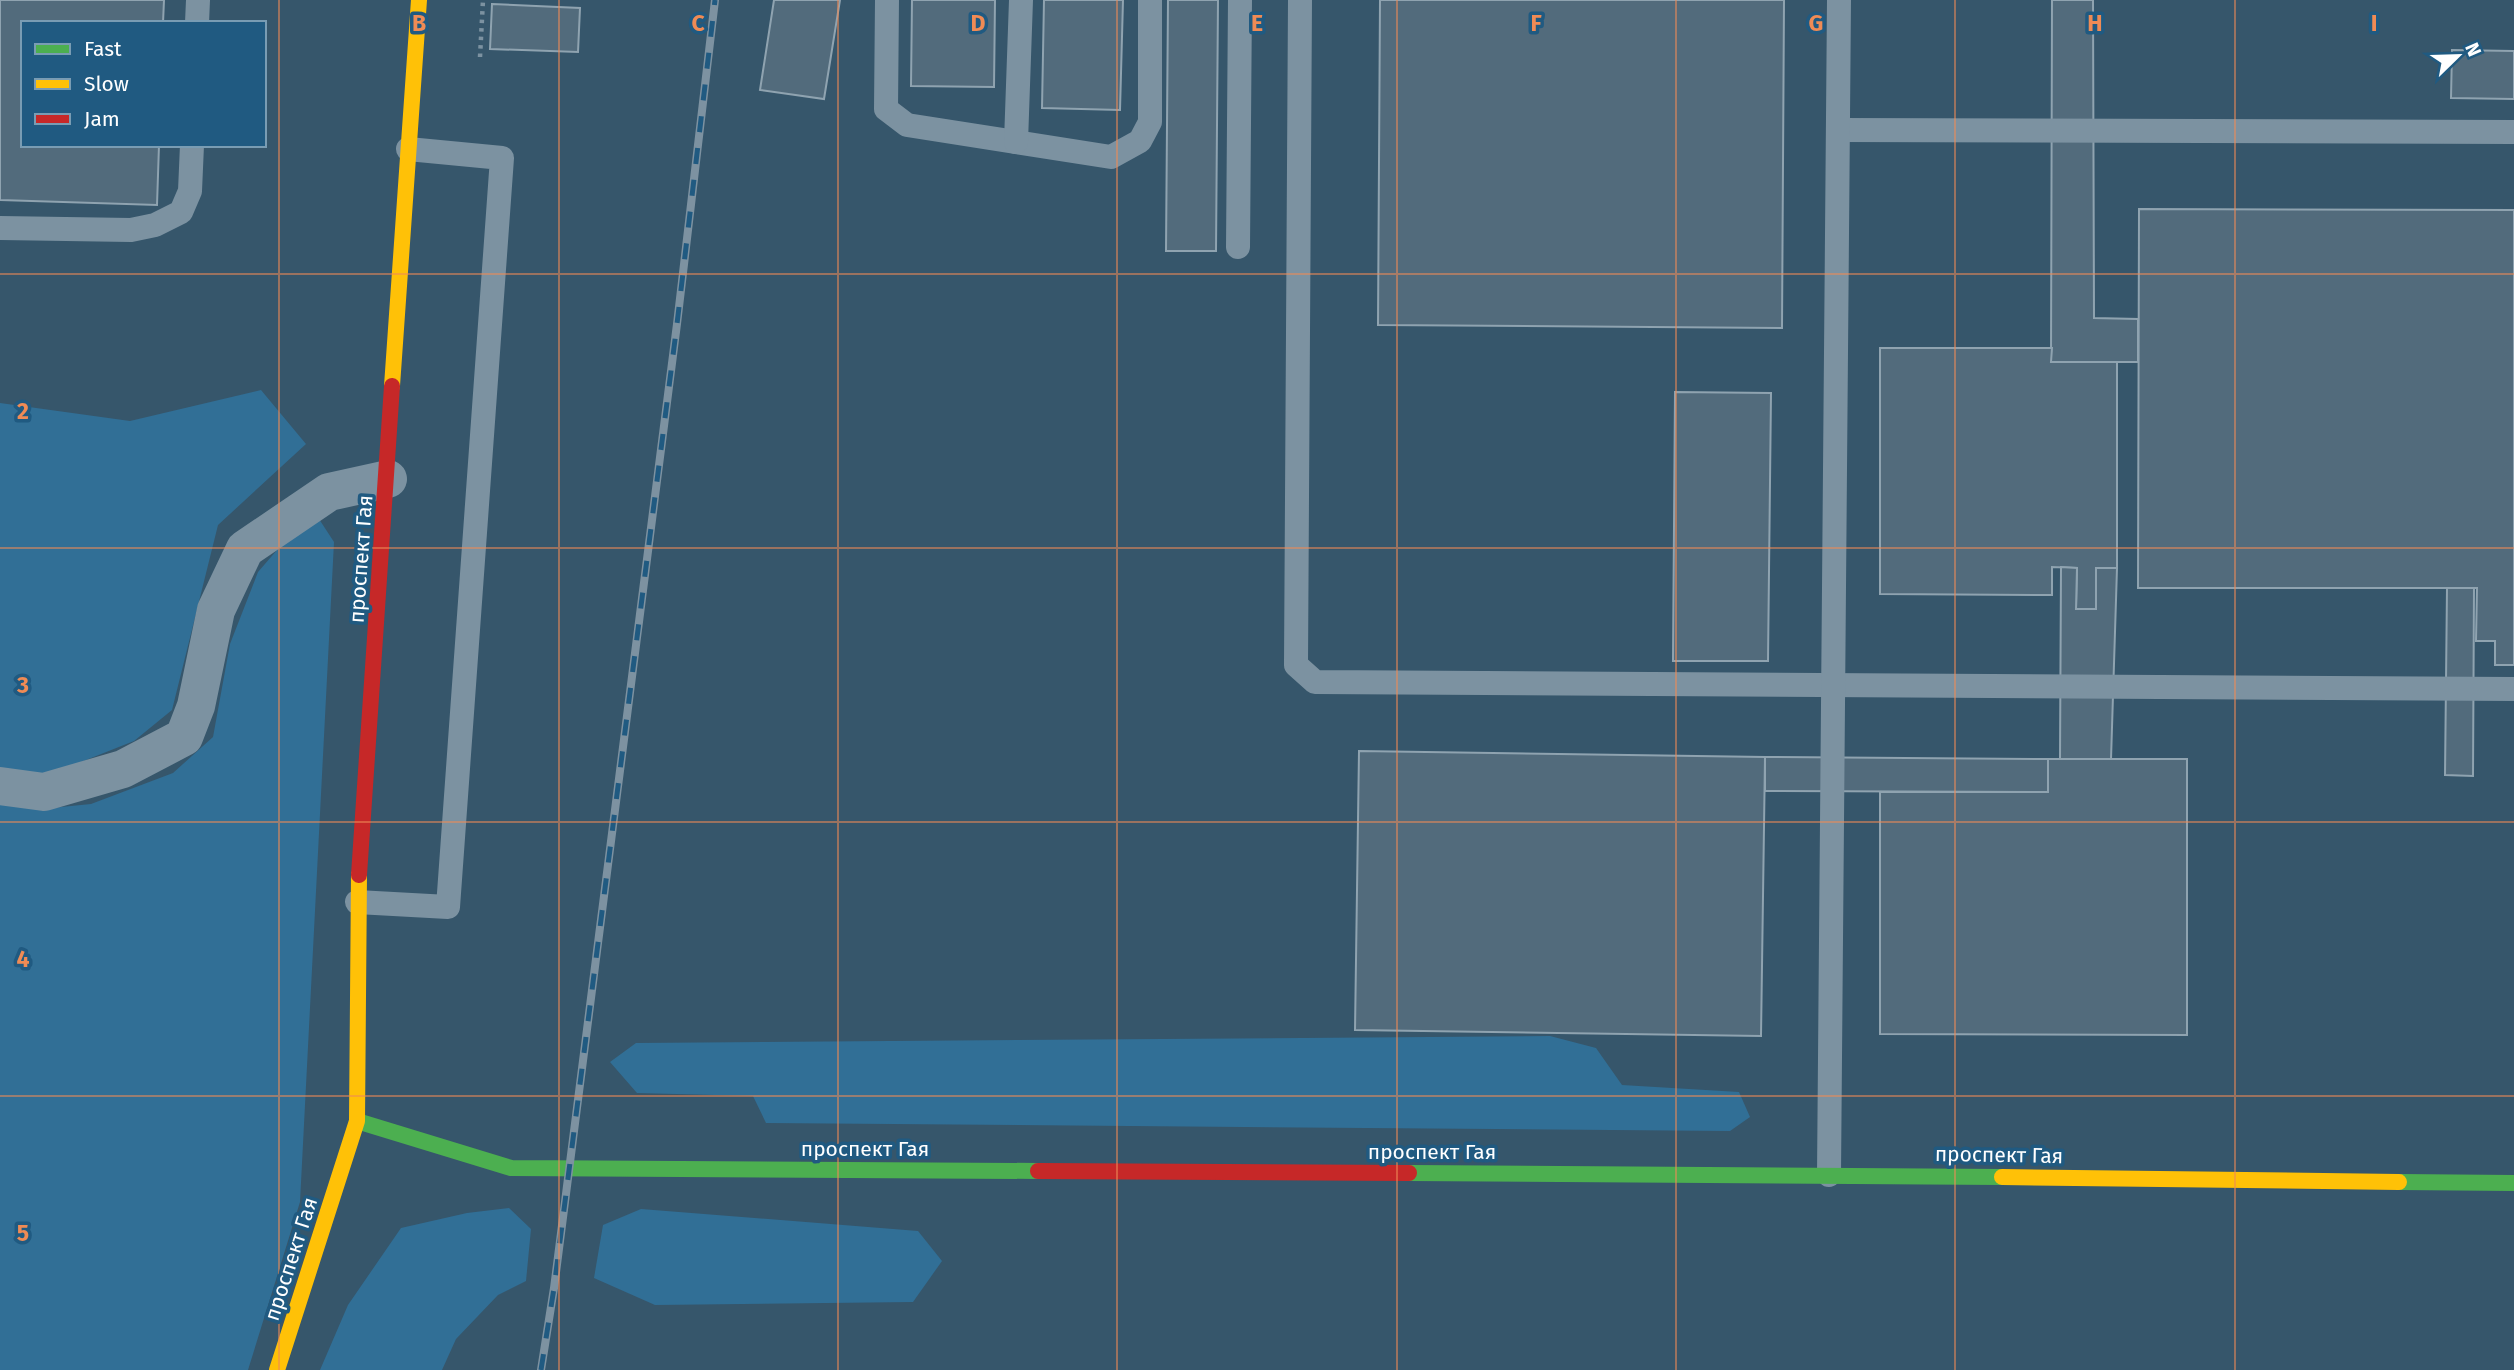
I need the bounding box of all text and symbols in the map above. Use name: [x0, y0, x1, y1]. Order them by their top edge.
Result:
text: B: [412, 9, 426, 37]
text: C: [691, 9, 705, 37]
text: D: [971, 9, 986, 37]
text: E: [1251, 9, 1263, 37]
text: F: [1530, 9, 1542, 37]
text: G: [1809, 9, 1823, 37]
text: H: [2087, 9, 2103, 37]
text: I: [2371, 9, 2377, 37]
legend: [21, 21, 266, 147]
north arrow: [2423, 21, 2493, 91]
text: Fast: [84, 36, 122, 62]
text: N: [2460, 39, 2486, 60]
text: Slow: [84, 71, 129, 97]
text: Jam: [84, 106, 120, 132]
text: 2: [17, 397, 29, 425]
street label: проспект Гая: [344, 494, 378, 624]
text: 3: [16, 671, 29, 699]
text: 4: [17, 945, 30, 973]
street label: проспект Гая: [801, 1136, 929, 1162]
street label: проспект Гая: [1368, 1139, 1496, 1165]
street label: проспект Гая: [1935, 1141, 2063, 1169]
street label: проспект Гая: [259, 1194, 323, 1324]
text: 5: [17, 1219, 29, 1247]

